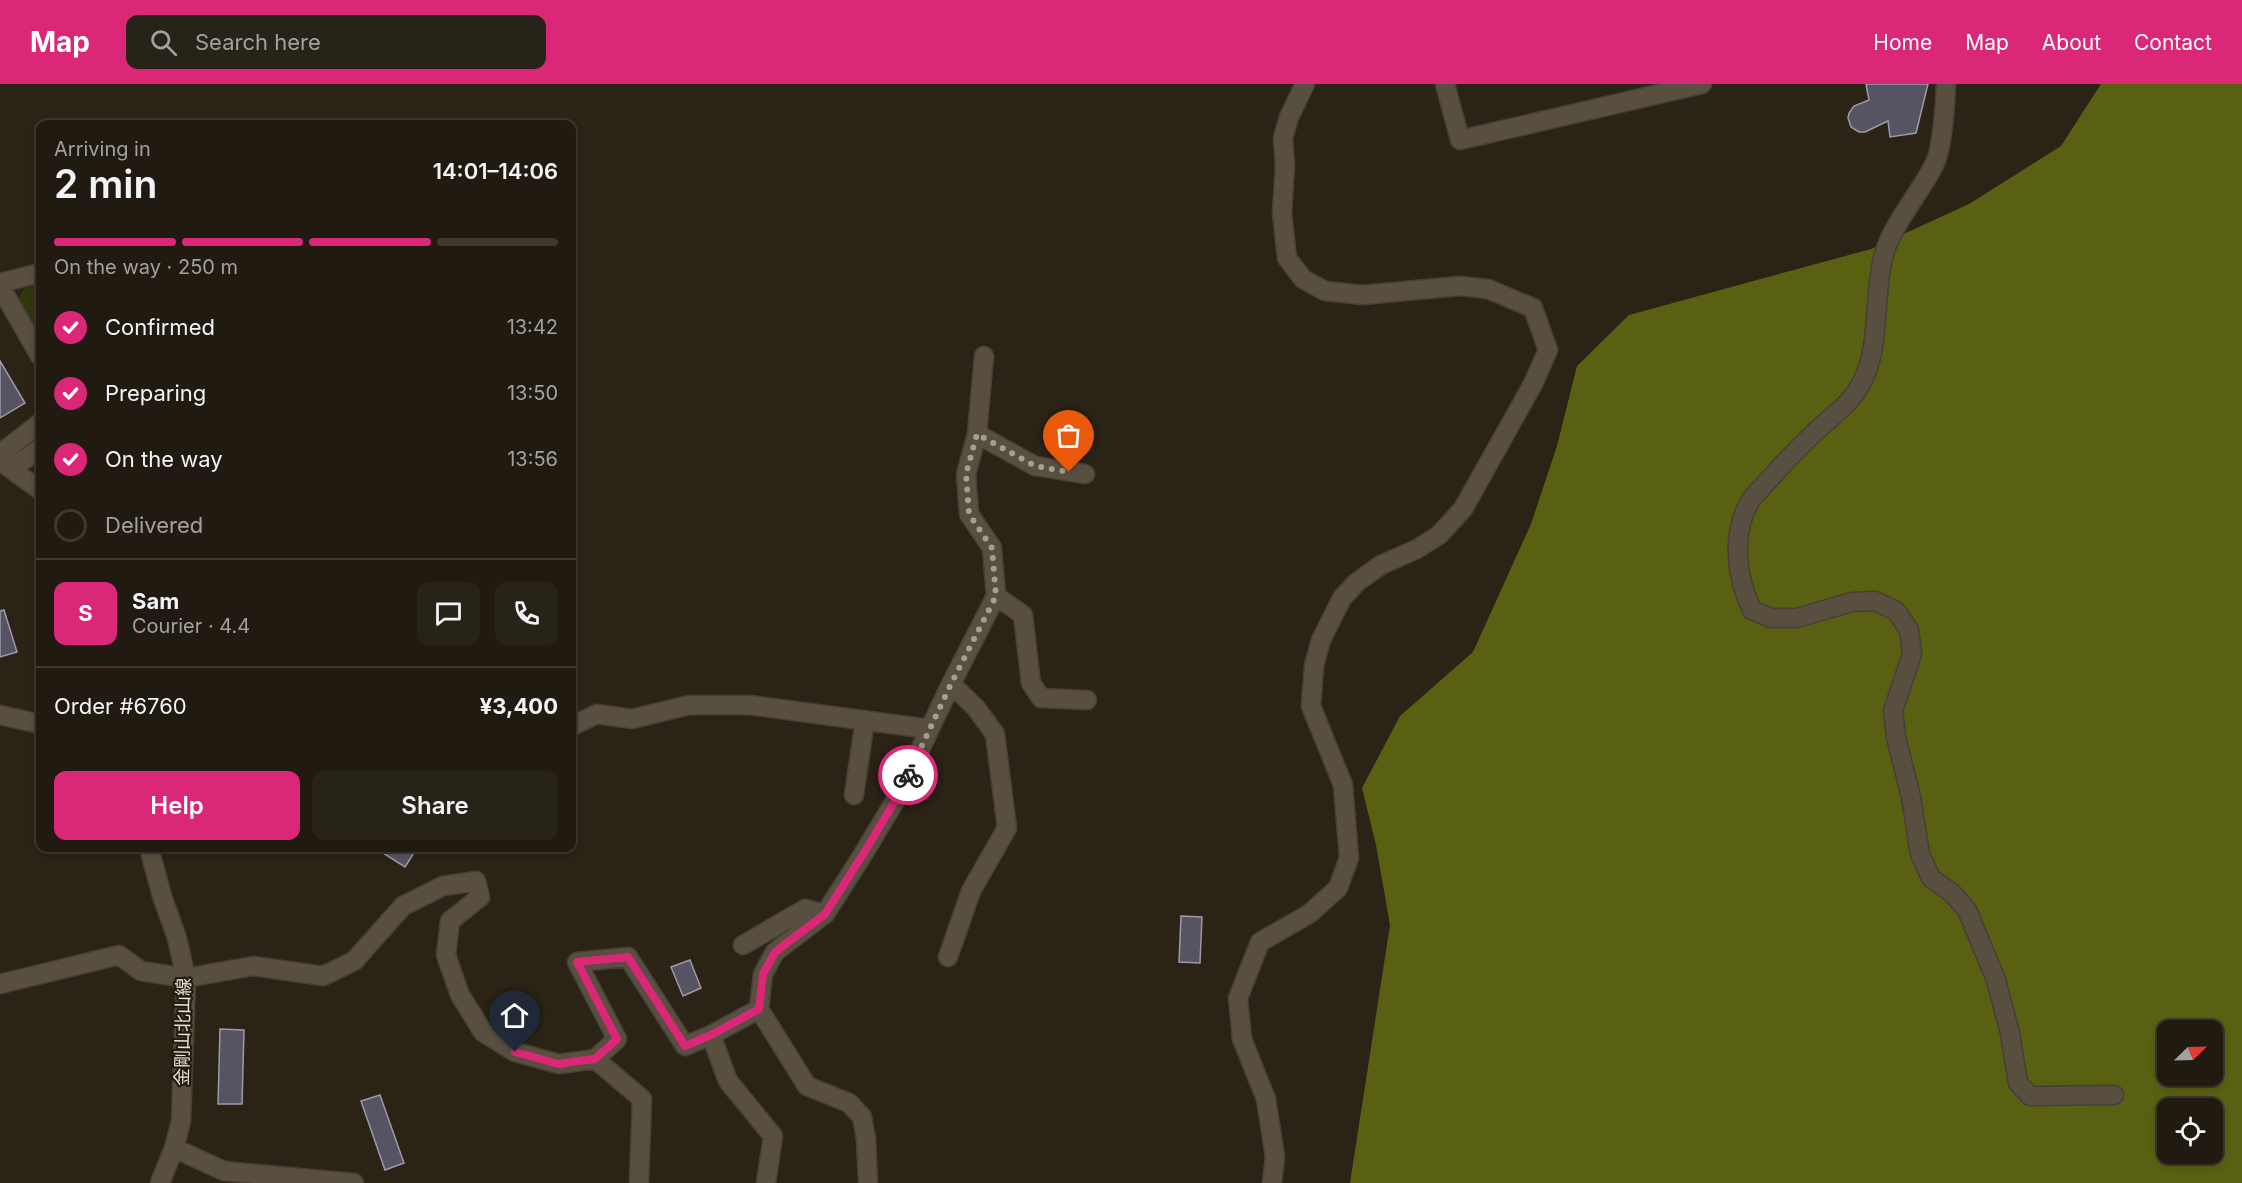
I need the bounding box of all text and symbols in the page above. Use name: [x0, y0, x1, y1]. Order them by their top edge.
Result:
search box: [126, 15, 546, 69]
text: Map: [30, 25, 90, 59]
icon: search: [147, 26, 180, 59]
text: Search here: [195, 29, 321, 55]
text: Home: [1873, 30, 1932, 55]
text: Map: [1965, 30, 2009, 55]
text: About: [2042, 30, 2101, 55]
text: Contact: [2134, 30, 2212, 55]
text: Arriving in: [54, 137, 151, 161]
text: 14:01–14:06: [433, 158, 558, 184]
text: 2 min: [54, 160, 157, 207]
text: On the way · 250 m: [54, 255, 238, 279]
icon: check: [54, 311, 87, 344]
text: Confirmed: [105, 314, 215, 340]
text: 13:42: [507, 315, 558, 339]
icon: check: [54, 377, 87, 410]
text: Preparing: [105, 380, 206, 406]
text: 13:50: [507, 381, 558, 405]
pin: [1043, 410, 1094, 472]
icon: bag: [1052, 419, 1085, 452]
icon: check: [54, 443, 87, 476]
text: On the way: [105, 446, 223, 472]
text: 13:56: [507, 447, 558, 471]
text: Delivered: [105, 512, 203, 538]
button: chat: [417, 582, 480, 645]
button: phone: [495, 582, 558, 645]
text: Sam: [132, 588, 179, 614]
text: S: [78, 600, 93, 626]
text: Courier · 4.4: [132, 614, 250, 638]
text: Order #6760: [54, 693, 187, 719]
text: ¥3,400: [480, 693, 558, 719]
courier: [878, 745, 938, 805]
icon: bike: [892, 759, 925, 792]
button: Help: [54, 771, 300, 840]
button: Share: [312, 771, 558, 840]
street label: 金剛山北山線: [171, 978, 194, 1086]
pin: [489, 990, 540, 1052]
icon: home: [498, 999, 531, 1032]
north arrow: [2157, 1020, 2223, 1086]
map controls: [2157, 1020, 2223, 1164]
button: locate: [2157, 1098, 2223, 1164]

